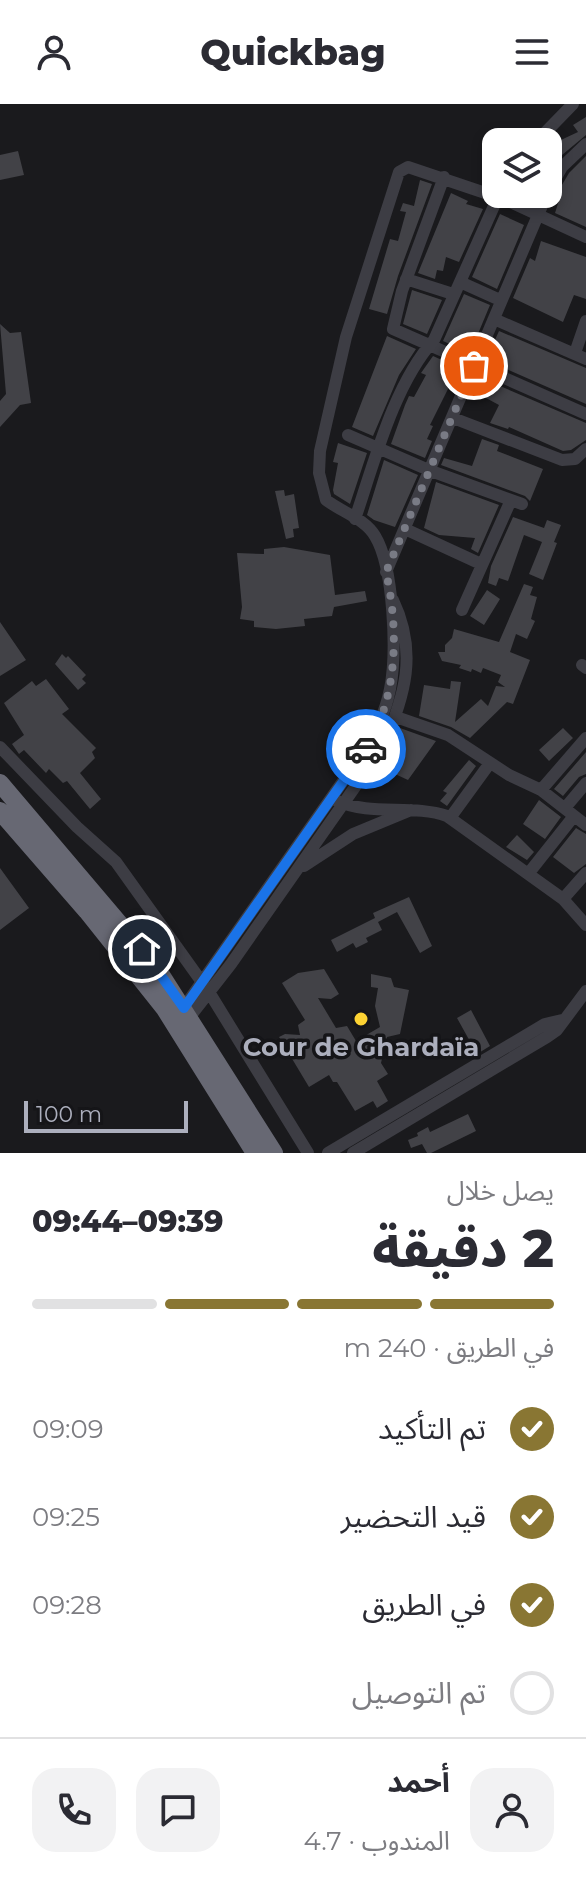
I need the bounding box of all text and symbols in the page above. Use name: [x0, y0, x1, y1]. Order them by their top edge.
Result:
icon: person: [32, 30, 76, 74]
text: Quickbag: [200, 30, 386, 74]
icon: menu: [510, 30, 554, 74]
map controls: [482, 128, 562, 208]
button: layers: [482, 128, 562, 208]
pin: [440, 332, 508, 400]
icon: bag: [452, 344, 496, 388]
courier: [326, 709, 406, 789]
icon: car: [344, 727, 388, 771]
pin: [108, 915, 176, 983]
icon: home: [120, 927, 164, 971]
marker: Cour de Ghardaïa: [352, 1010, 370, 1028]
place label: Cour de Ghardaïa: [243, 1031, 479, 1063]
scale bar: [24, 1097, 188, 1133]
text: 100 m: [36, 1101, 102, 1128]
text: يصل خلال: [447, 1175, 554, 1207]
text: 09:39–09:44: [32, 1203, 224, 1240]
text: 2 دقيقة: [372, 1217, 554, 1280]
text: في الطريق · 240 m: [344, 1332, 554, 1364]
icon: check: [510, 1407, 554, 1451]
text: تم التأكيد: [378, 1410, 486, 1447]
text: 09:09: [32, 1413, 104, 1445]
icon: check: [510, 1495, 554, 1539]
text: قيد التحضير: [341, 1498, 486, 1535]
text: 09:25: [32, 1501, 100, 1533]
icon: check: [510, 1583, 554, 1627]
text: في الطريق: [362, 1586, 486, 1623]
text: 09:28: [32, 1589, 102, 1621]
text: تم التوصيل: [352, 1674, 486, 1711]
text: أحمد: [387, 1763, 450, 1800]
button: phone: [32, 1768, 116, 1852]
button: chat: [136, 1768, 220, 1852]
button: person: [470, 1768, 554, 1852]
text: المندوب · 4.7: [303, 1825, 450, 1857]

